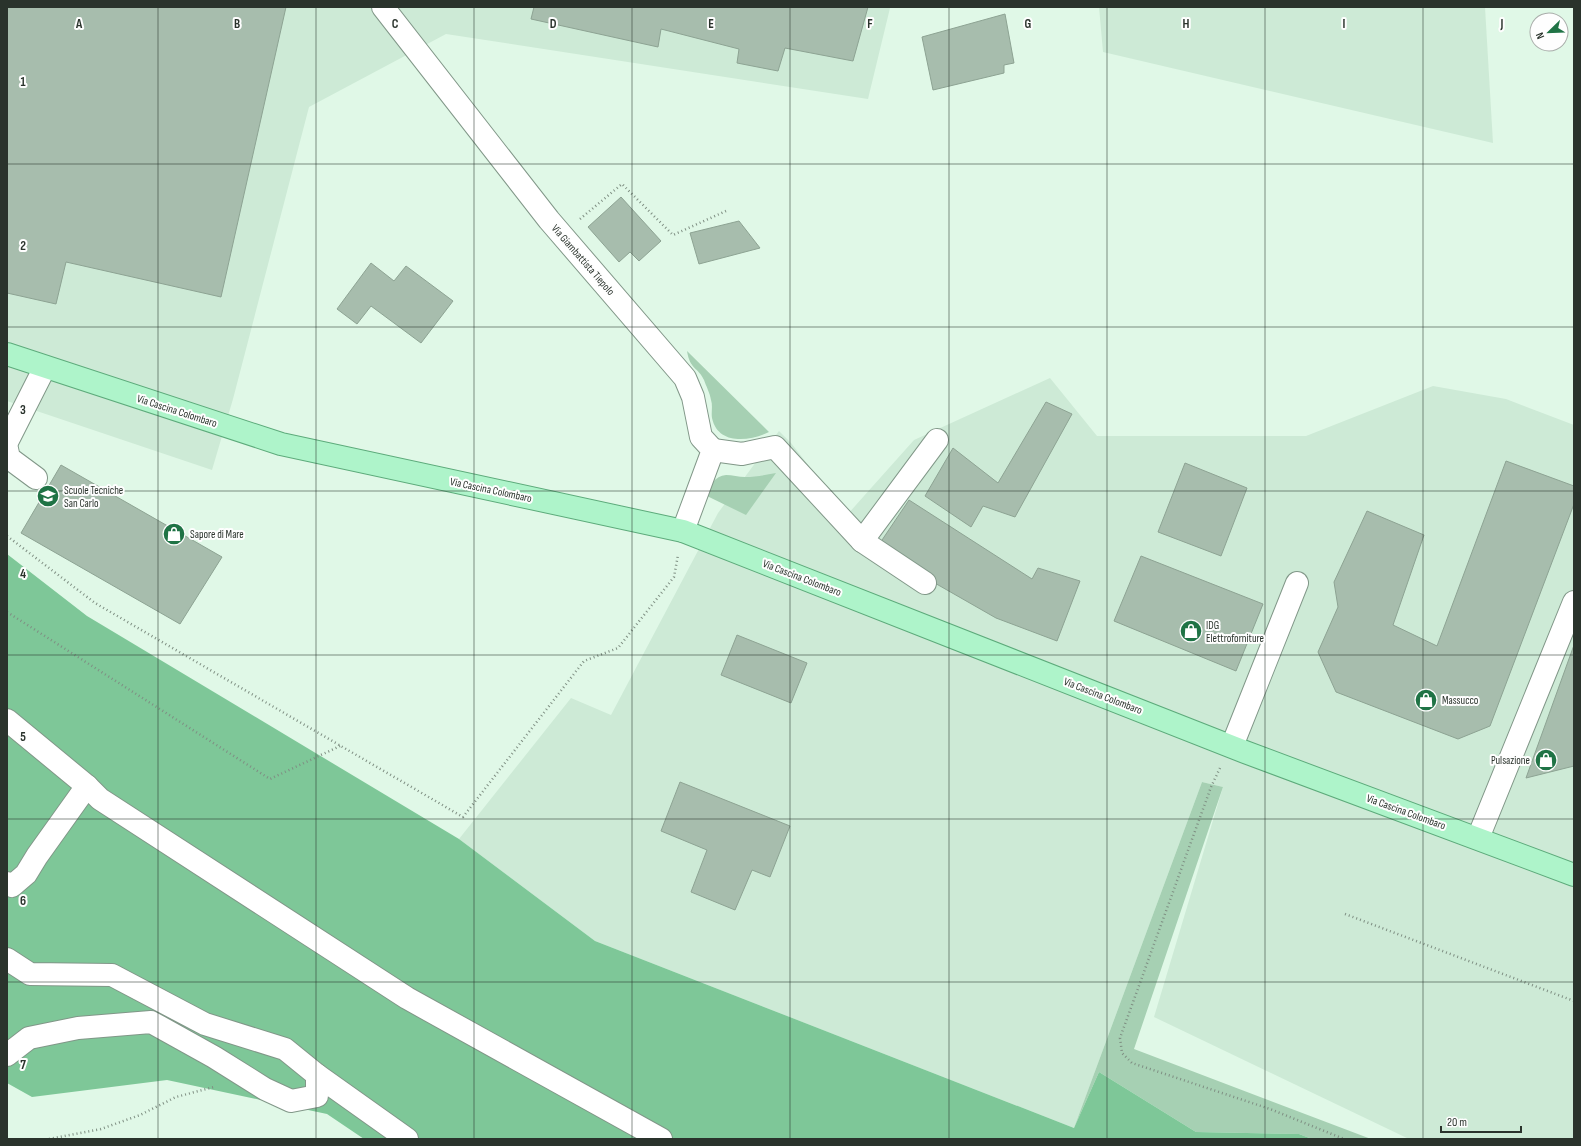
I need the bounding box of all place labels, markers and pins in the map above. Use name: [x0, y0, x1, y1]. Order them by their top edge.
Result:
school or university icon: Scuole Tecniche San Carlo: [35, 483, 61, 509]
place label: Scuole Tecniche San Carlo: [64, 484, 123, 510]
shop icon: Sapore di Mare: [161, 521, 187, 547]
place label: Sapore di Mare: [190, 528, 244, 541]
shop icon: IDG Elettroforniture: [1178, 618, 1204, 644]
place label: IDG Elettroforniture: [1206, 619, 1264, 645]
shop icon: Massucco: [1413, 687, 1439, 713]
place label: Massucco: [1442, 694, 1479, 707]
shop icon: Pulsazione: [1533, 747, 1559, 773]
place label: Pulsazione: [1491, 754, 1530, 767]

